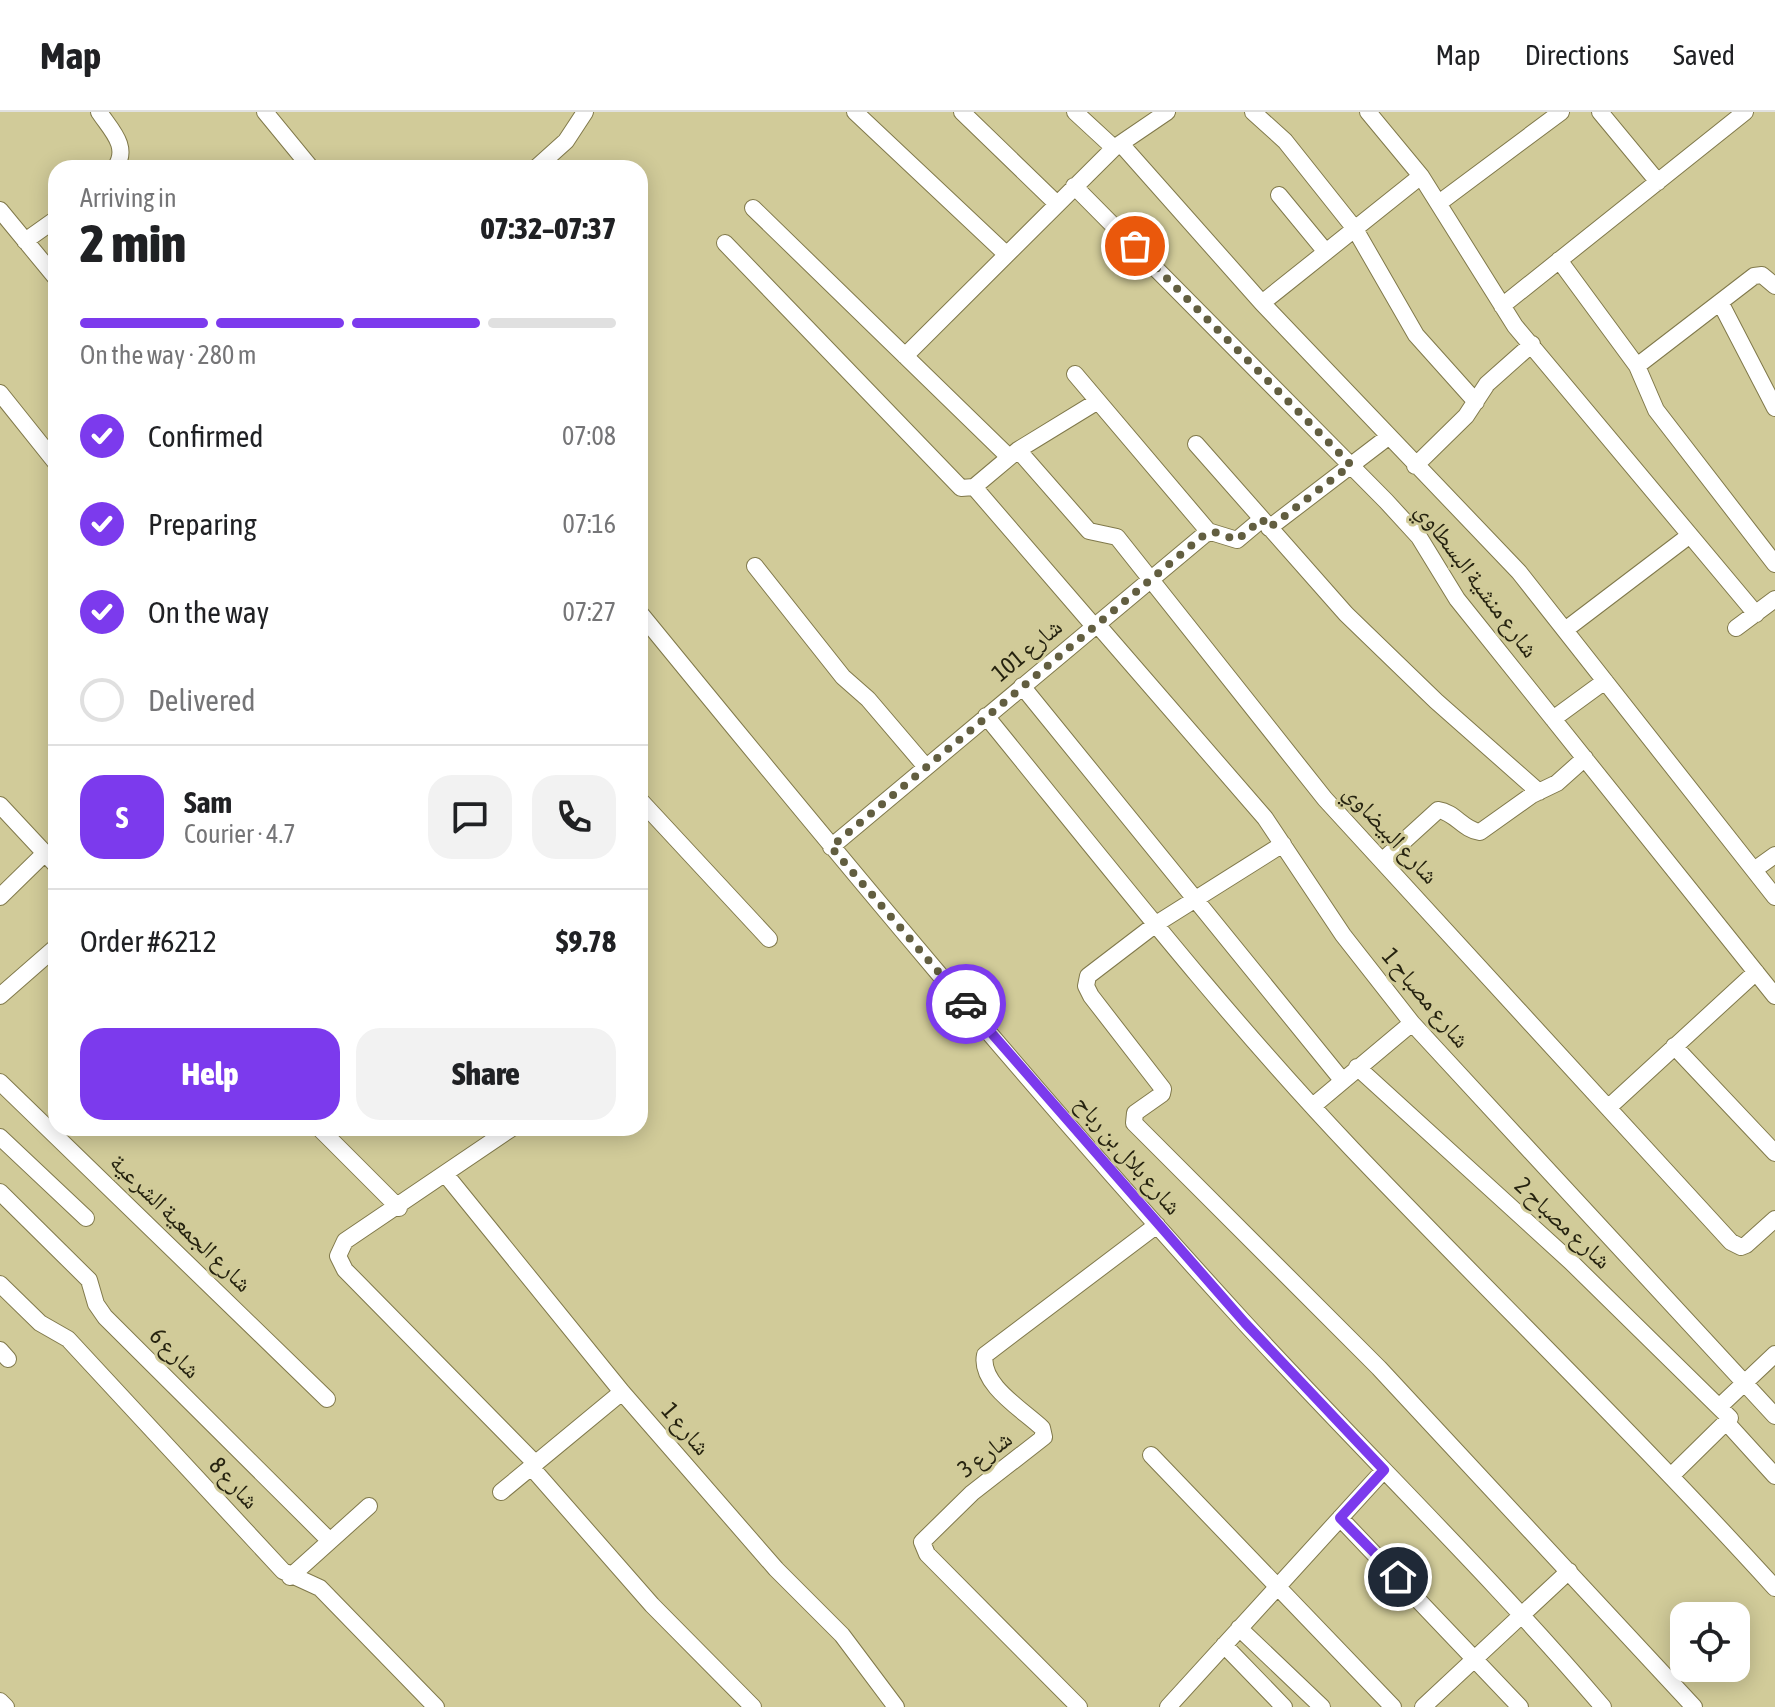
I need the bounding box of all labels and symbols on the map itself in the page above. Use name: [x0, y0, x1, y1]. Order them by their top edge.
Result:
pin: [1101, 212, 1169, 280]
street label: شارع منشية البسطاوي: [1406, 497, 1544, 666]
street label: شارع 101: [986, 613, 1068, 688]
street label: شارع البيضاوي: [1334, 778, 1444, 893]
street label: شارع مصباح 1: [1375, 942, 1476, 1054]
courier: [926, 964, 1006, 1044]
street label: شارع بلال بن رباح: [1068, 1090, 1187, 1221]
street label: شارع الجمعية الشرعية: [104, 1148, 258, 1299]
street label: شارع مصباح 2: [1508, 1171, 1617, 1275]
street label: شارع 6: [143, 1322, 206, 1385]
street label: شارع 1: [655, 1397, 716, 1462]
street label: شارع 3: [953, 1425, 1018, 1484]
street label: شارع 8: [203, 1451, 265, 1515]
pin: [1364, 1543, 1432, 1611]

